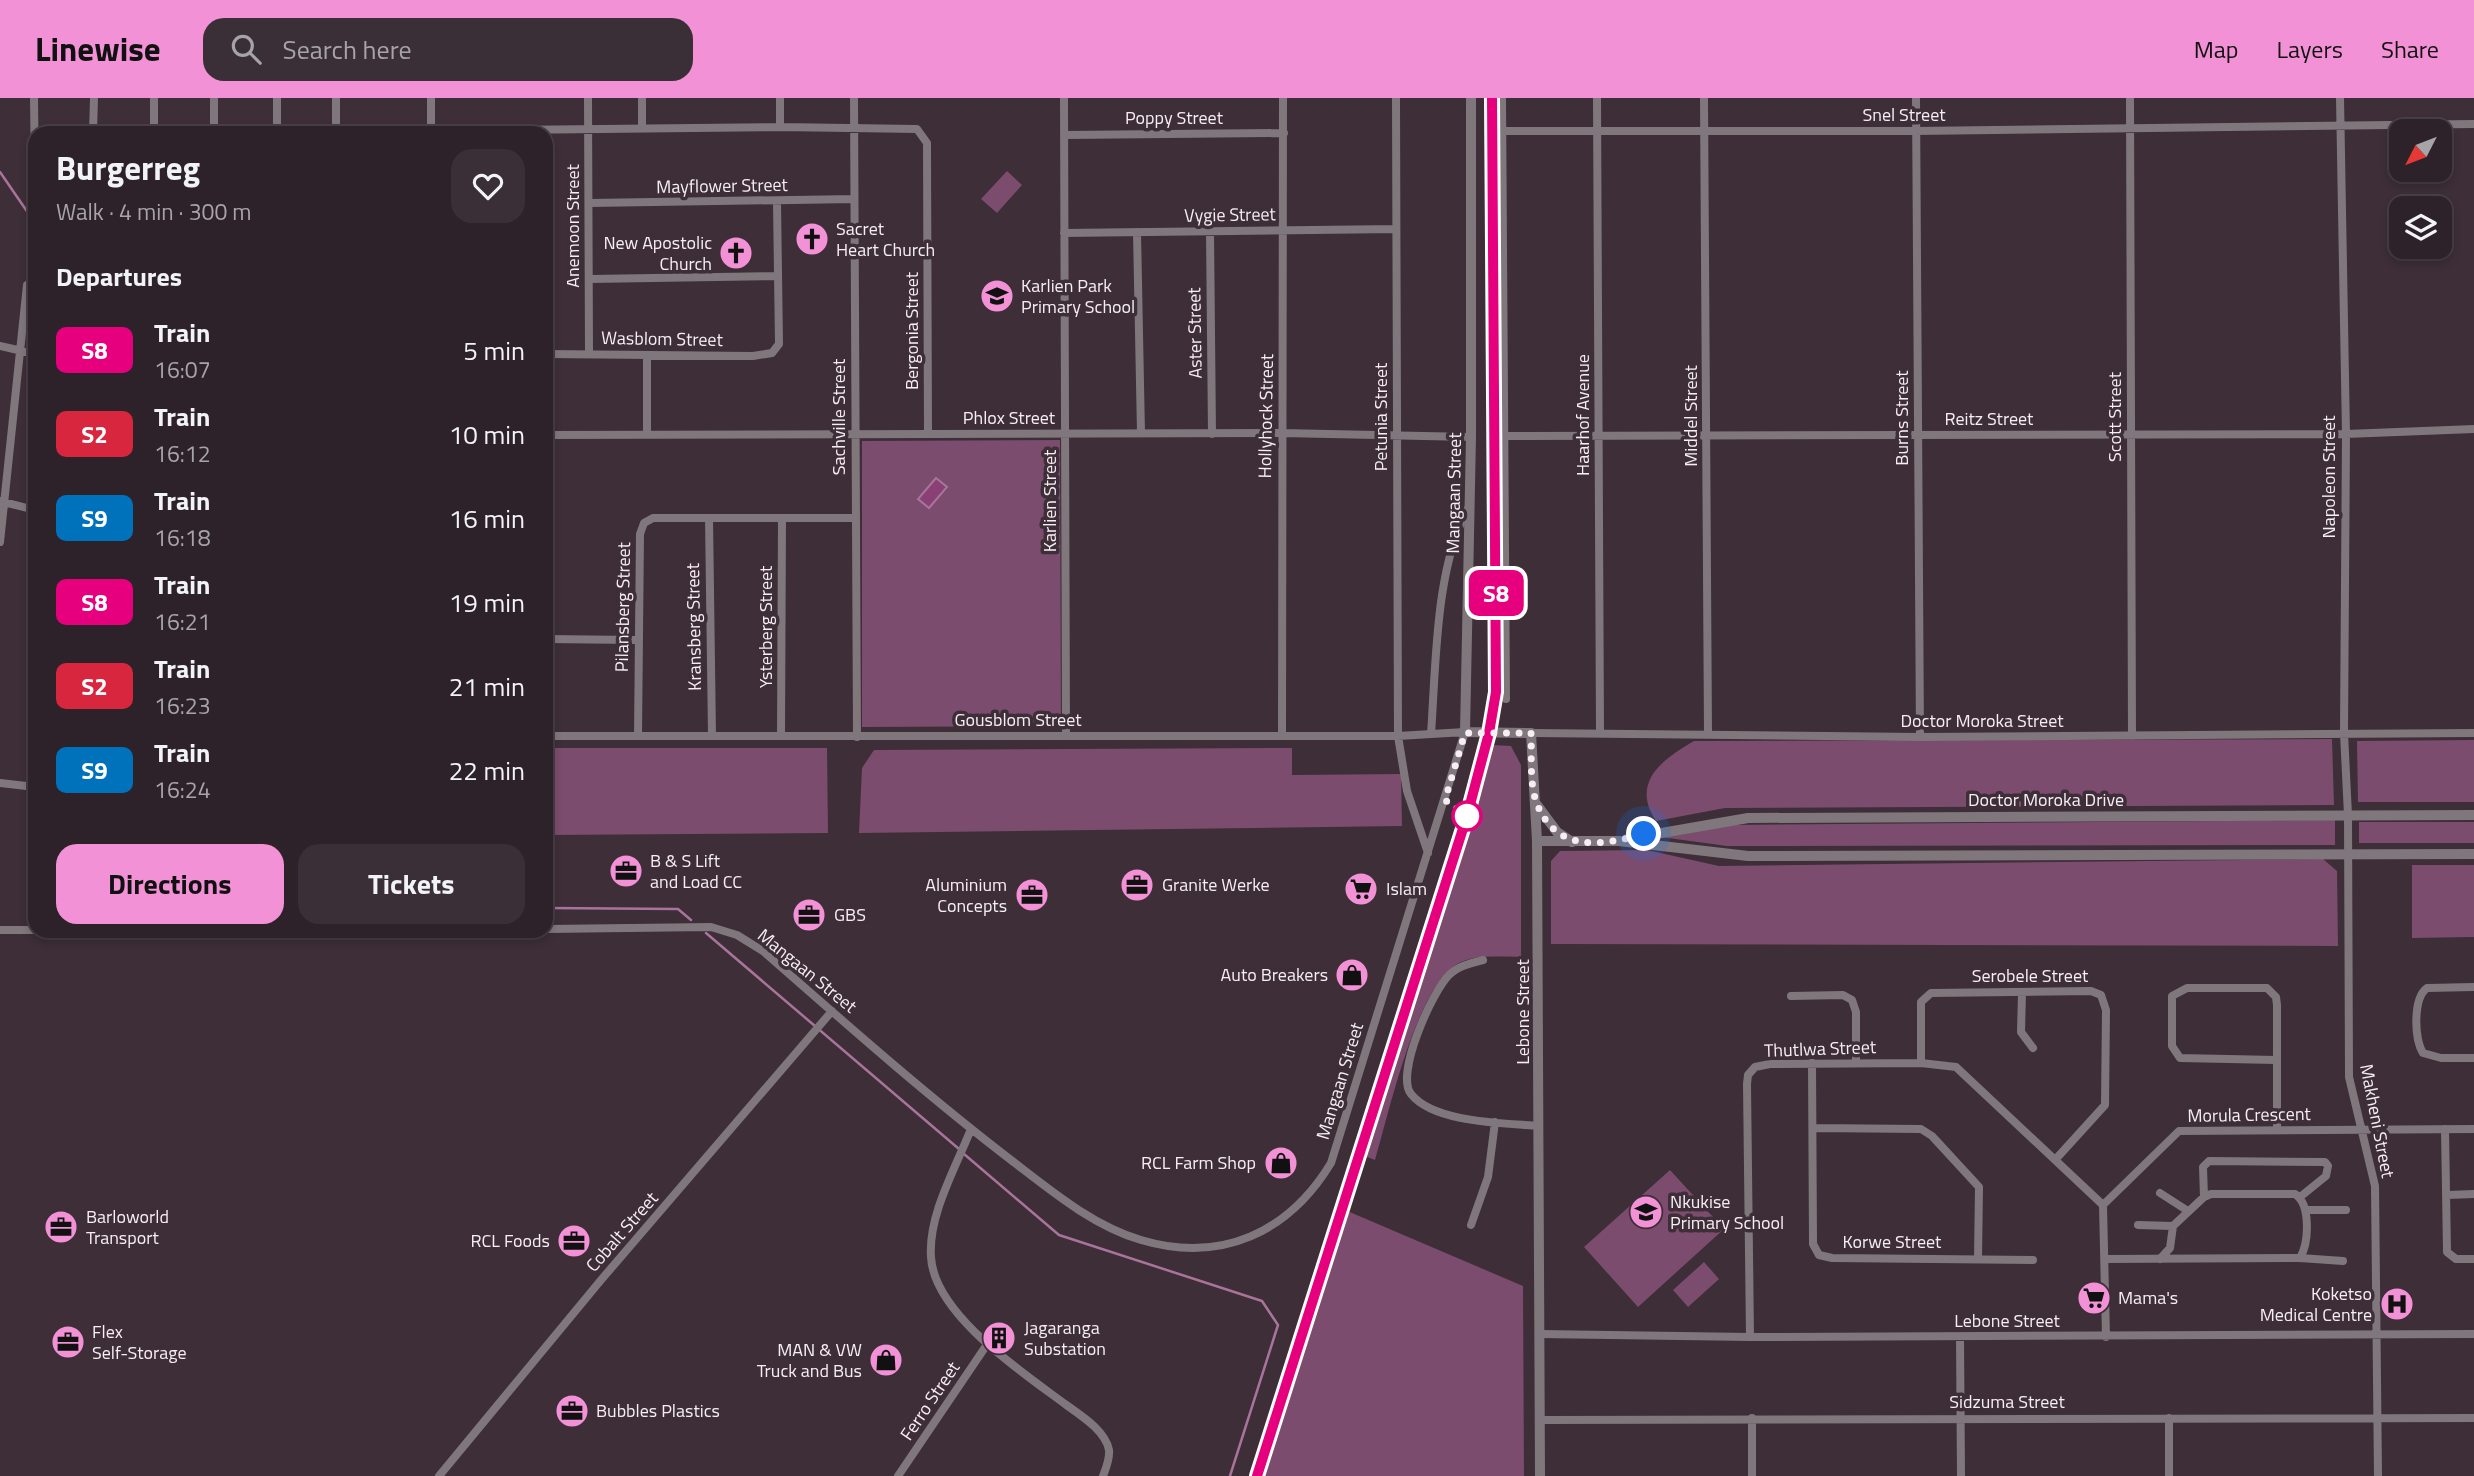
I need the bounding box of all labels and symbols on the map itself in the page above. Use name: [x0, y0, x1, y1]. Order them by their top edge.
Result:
street label: Snel Street: [1862, 101, 1946, 128]
street label: Poppy Street: [1125, 104, 1224, 131]
north arrow: [2389, 119, 2452, 182]
street label: Anemoon Street: [559, 164, 586, 288]
street label: Mayflower Street: [656, 171, 789, 200]
street label: Vygie Street: [1184, 200, 1277, 229]
place label: Sacret Heart Church: [836, 215, 935, 263]
church icon: Sacret Heart Church: [793, 220, 831, 258]
place label: New Apostolic Church: [603, 229, 712, 277]
church icon: New Apostolic Church: [717, 234, 755, 272]
street label: Bergonia Street: [898, 271, 925, 390]
place label: Karlien Park Primary School: [1021, 272, 1135, 320]
school or university icon: Karlien Park Primary School: [978, 277, 1016, 315]
street label: Aster Street: [1180, 287, 1209, 379]
street label: Wasblom Street: [601, 324, 724, 353]
street label: Hollyhock Street: [1251, 353, 1280, 479]
street label: Haarhof Avenue: [1569, 354, 1596, 476]
street label: Sachville Street: [825, 358, 852, 475]
street label: Petunia Street: [1367, 362, 1394, 471]
street label: Middel Street: [1677, 364, 1704, 467]
street label: Burns Street: [1888, 370, 1915, 466]
street label: Scott Street: [2101, 371, 2128, 462]
street label: Phlox Street: [963, 404, 1056, 431]
street label: Reitz Street: [1945, 405, 2034, 432]
street label: Napoleon Street: [2315, 415, 2342, 538]
street label: Mangaan Street: [1439, 432, 1468, 554]
street label: Karlien Street: [1036, 449, 1063, 552]
street label: Pilansberg Street: [608, 541, 637, 672]
street label: Kransberg Street: [679, 562, 708, 691]
street label: Ysterberg Street: [752, 565, 779, 688]
line badge: S8: [1464, 570, 1528, 616]
street label: Gousblom Street: [954, 706, 1082, 733]
street label: Doctor Moroka Street: [1900, 707, 2064, 734]
street label: Doctor Moroka Drive: [1968, 786, 2124, 813]
unlabelled marker: [1452, 801, 1482, 831]
your location: [1626, 816, 1661, 851]
place label: B & S Lift and Load CC: [650, 847, 742, 895]
office icon: B & S Lift and Load CC: [607, 852, 645, 890]
office icon: Granite Werke: [1118, 866, 1156, 904]
supermarket icon: Islam: [1342, 870, 1380, 908]
place label: Aluminium Concepts: [925, 871, 1007, 919]
place label: Granite Werke: [1162, 871, 1270, 898]
place label: Islam: [1386, 875, 1427, 902]
office icon: Aluminium Concepts: [1013, 876, 1051, 914]
office icon: GBS: [790, 896, 828, 934]
place label: GBS: [834, 901, 866, 928]
street label: Mangaan Street: [752, 922, 863, 1020]
shop icon: Auto Breakers: [1333, 956, 1371, 994]
street label: Lebone Street: [1509, 958, 1536, 1065]
place label: Auto Breakers: [1221, 961, 1328, 988]
street label: Serobele Street: [1972, 962, 2089, 989]
street label: Mangaan Street: [1309, 1018, 1370, 1143]
street label: Thutlwa Street: [1763, 1033, 1877, 1064]
street label: Makheni Street: [2353, 1062, 2402, 1181]
street label: Morula Crescent: [2187, 1100, 2312, 1129]
shop icon: RCL Farm Shop: [1262, 1144, 1300, 1182]
place label: RCL Farm Shop: [1141, 1149, 1256, 1176]
street label: Cobalt Street: [579, 1185, 665, 1278]
place label: Nkukise Primary School: [1670, 1188, 1784, 1236]
school or university icon: Nkukise Primary School: [1627, 1193, 1665, 1231]
place label: Barloworld Transport: [86, 1203, 169, 1251]
office icon: Barloworld Transport: [42, 1208, 80, 1246]
office icon: RCL Foods: [555, 1222, 593, 1260]
place label: RCL Foods: [470, 1227, 550, 1254]
street label: Korwe Street: [1843, 1228, 1942, 1255]
supermarket icon: Mama's: [2075, 1279, 2113, 1317]
place label: Koketso Medical Centre: [2260, 1280, 2372, 1328]
place label: Mama's: [2118, 1284, 2178, 1311]
hospital icon: Koketso Medical Centre: [2378, 1285, 2416, 1323]
street label: Lebone Street: [1954, 1307, 2061, 1334]
place label: Jagaranga Substation: [1024, 1314, 1106, 1362]
place label: Flex Self-Storage: [92, 1318, 187, 1366]
building icon: Jagaranga Substation: [980, 1319, 1018, 1357]
office icon: Flex Self-Storage: [49, 1323, 87, 1361]
place label: MAN & VW Truck and Bus: [757, 1336, 862, 1384]
shop icon: MAN & VW Truck and Bus: [867, 1341, 905, 1379]
street label: Ferro Street: [893, 1355, 966, 1446]
street label: Sidzuma Street: [1949, 1388, 2065, 1415]
office icon: Bubbles Plastics: [553, 1392, 591, 1430]
place label: Bubbles Plastics: [596, 1397, 720, 1424]

